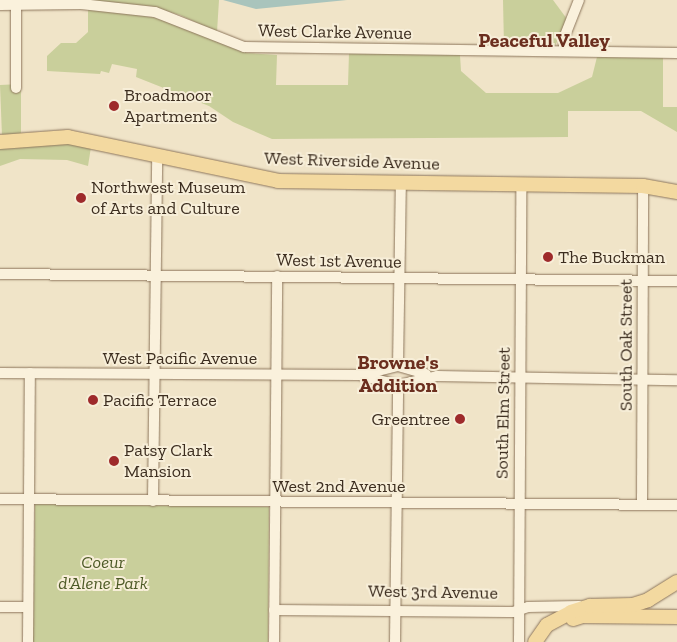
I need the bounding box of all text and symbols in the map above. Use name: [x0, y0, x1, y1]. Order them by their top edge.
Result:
street label: West Clarke Avenue: [258, 20, 412, 44]
district label: Peaceful Valley: [478, 28, 610, 52]
place label: Broadmoor Apartments: [124, 85, 217, 128]
marker: Broadmoor Apartments: [108, 100, 120, 112]
street label: West Riverside Avenue: [264, 147, 440, 175]
place label: Northwest Museum of Arts and Culture: [91, 177, 245, 220]
marker: Northwest Museum of Arts and Culture: [75, 192, 87, 204]
place label: The Buckman: [558, 246, 665, 268]
street label: West 1st Avenue: [276, 249, 402, 273]
marker: The Buckman: [542, 251, 554, 263]
street label: South Oak Street: [615, 279, 637, 411]
street label: West Pacific Avenue: [102, 347, 258, 369]
street label: South Elm Street: [491, 347, 515, 479]
district label: Browne's Addition: [357, 351, 439, 398]
place label: Pacific Terrace: [103, 389, 217, 411]
marker: Pacific Terrace: [87, 394, 99, 406]
place label: Greentree: [372, 408, 450, 430]
marker: Greentree: [454, 413, 466, 425]
place label: Patsy Clark Mansion: [124, 440, 213, 482]
marker: Patsy Clark Mansion: [108, 455, 120, 467]
street label: West 2nd Avenue: [272, 475, 406, 497]
park label: Coeur d'Alene Park: [58, 552, 148, 594]
street label: West 3rd Avenue: [368, 580, 498, 604]

